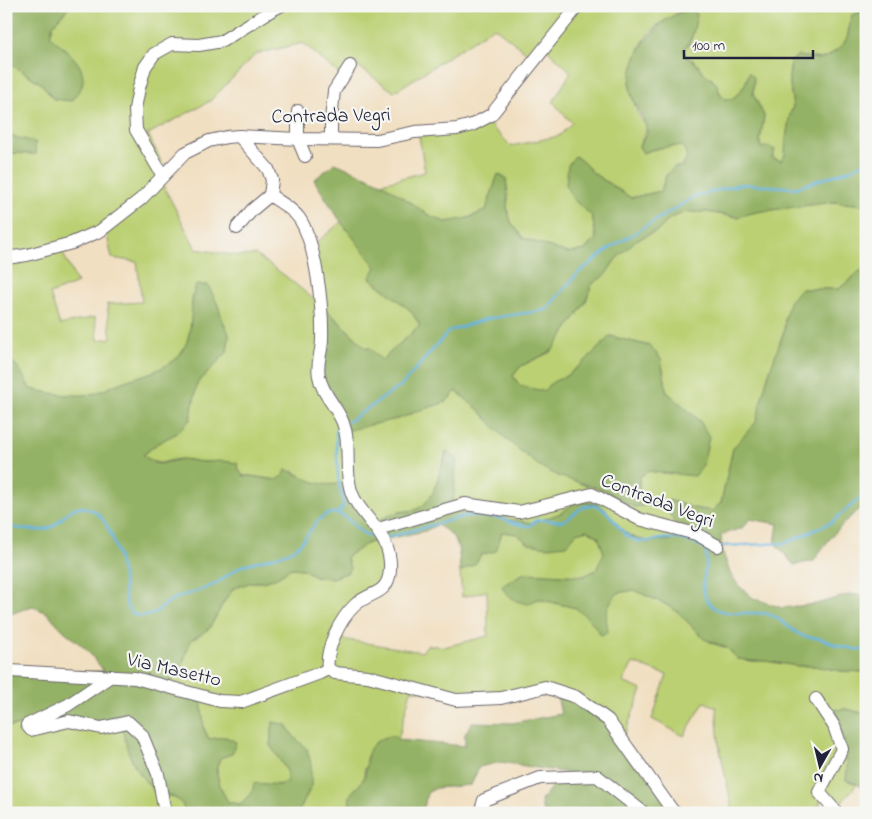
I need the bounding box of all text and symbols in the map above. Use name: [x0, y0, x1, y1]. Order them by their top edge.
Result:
scale bar: [684, 28, 813, 60]
text: 100 m: [692, 35, 725, 57]
street label: Contrada Vegri: [271, 101, 391, 134]
street label: Contrada Vegri: [596, 467, 718, 538]
street label: Via Masetto: [123, 646, 224, 696]
north arrow: [794, 742, 844, 792]
text: N: [812, 766, 825, 788]

